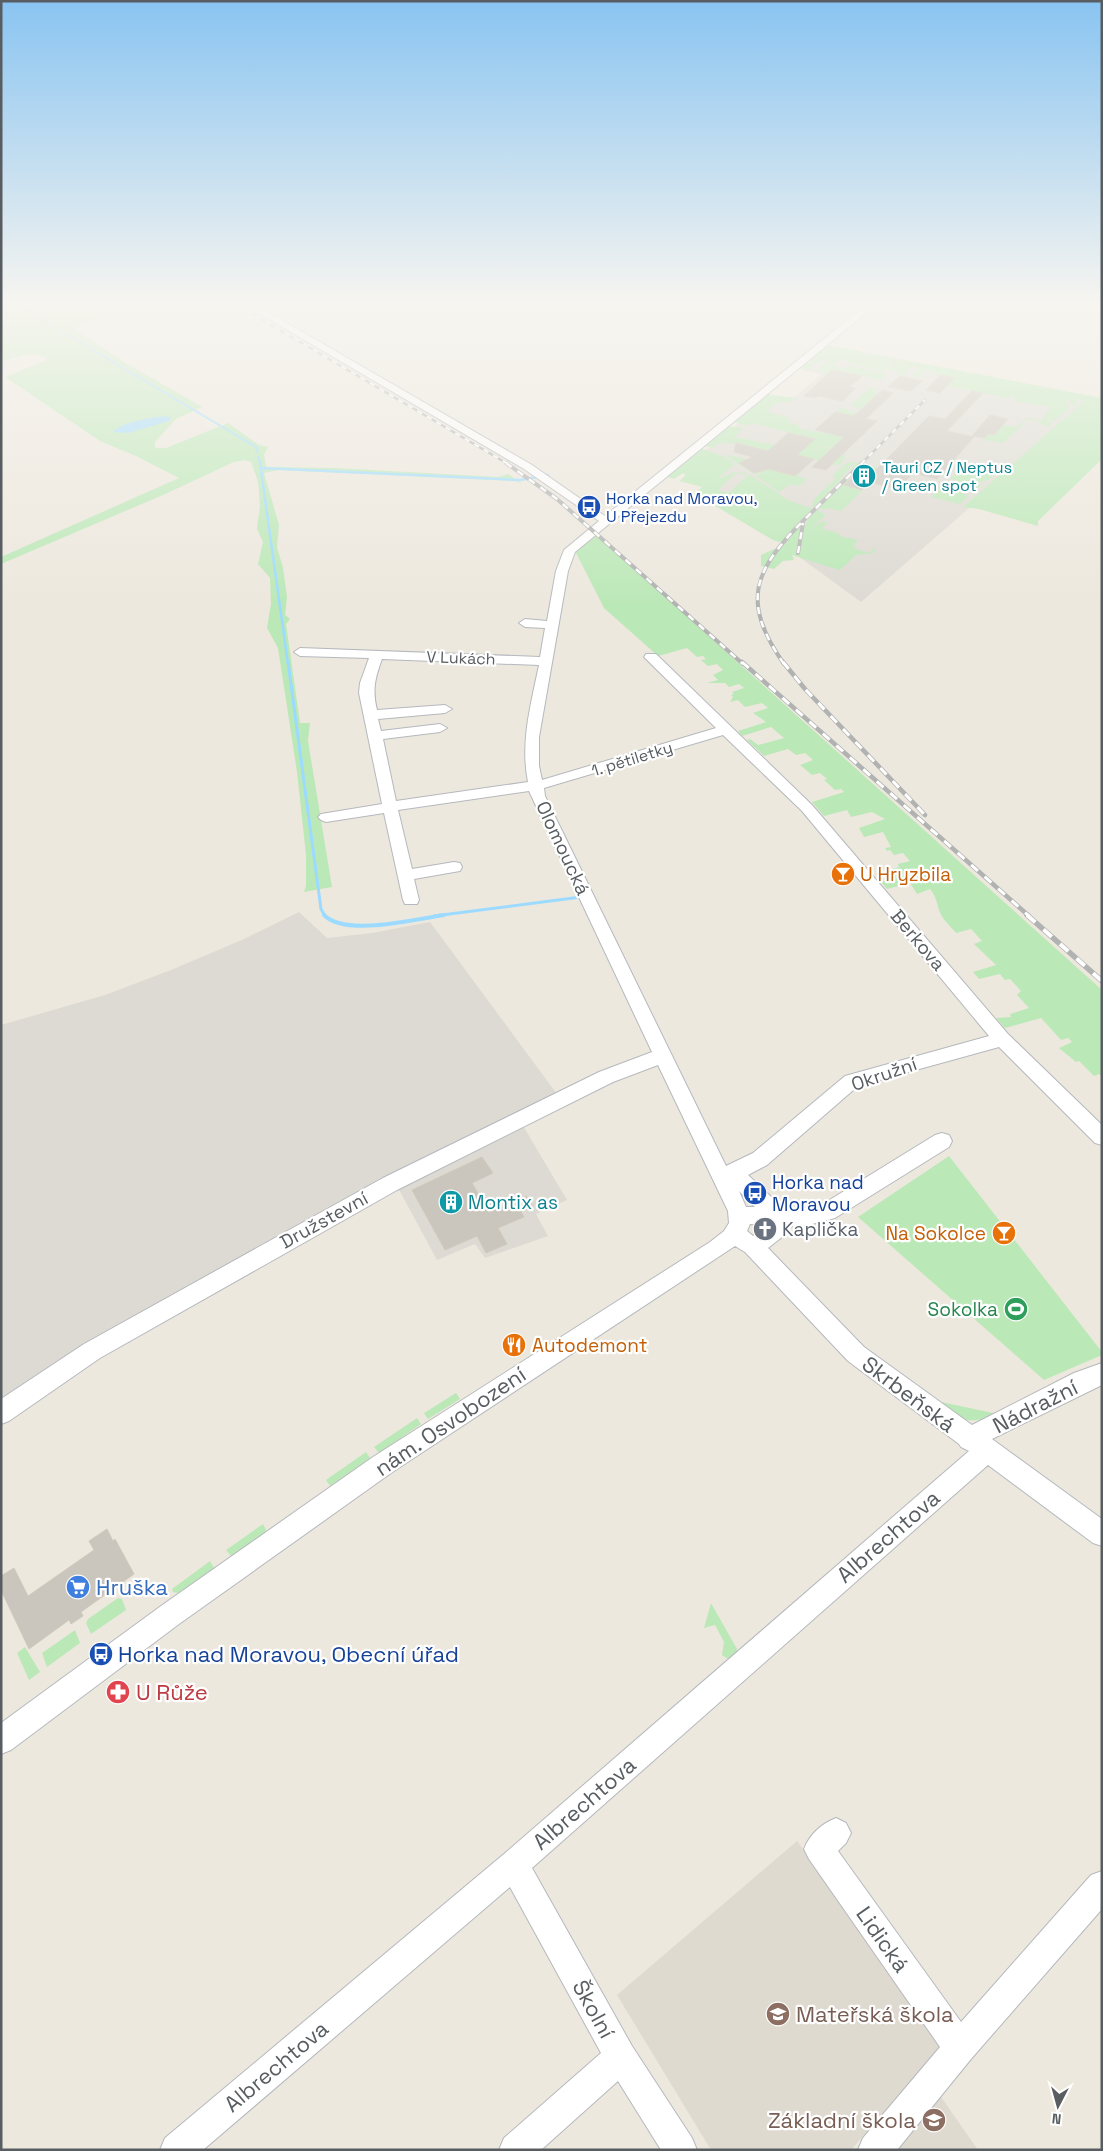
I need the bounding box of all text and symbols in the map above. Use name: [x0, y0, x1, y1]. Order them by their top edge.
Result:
place label: Tauri CZ / Neptus / Green spot: [882, 457, 1012, 496]
building icon: Tauri CZ / Neptus / Green spot: [851, 463, 877, 489]
place label: Horka nad Moravou, U Přejezdu: [606, 488, 758, 527]
bus stop icon: Horka nad Moravou, U Přejezdu: [576, 494, 602, 520]
street label: V Lukách: [426, 646, 496, 670]
street label: 1. pětiletky: [589, 737, 675, 781]
street label: Olomoucká: [530, 797, 596, 899]
bar icon: U Hryzbila: [830, 861, 856, 887]
place label: U Hryzbila: [860, 862, 951, 887]
street label: Berkova: [885, 904, 951, 976]
street label: Okružní: [848, 1051, 921, 1097]
place label: Horka nad Moravou: [772, 1170, 864, 1217]
bus stop icon: Horka nad Moravou: [742, 1180, 768, 1206]
street label: Družstevní: [276, 1185, 373, 1254]
building icon: Montix as: [438, 1189, 464, 1215]
place label: Montix as: [468, 1190, 558, 1215]
church icon: Kaplička: [752, 1216, 778, 1242]
place label: Kaplička: [782, 1217, 858, 1242]
bar icon: Na Sokolce: [991, 1220, 1017, 1246]
place label: Na Sokolce: [885, 1221, 986, 1246]
sports icon: Sokolka: [1003, 1296, 1029, 1322]
place label: Sokolka: [928, 1297, 998, 1322]
restaurant icon: Autodemont: [501, 1332, 527, 1358]
place label: Autodemont: [532, 1333, 647, 1358]
street label: Skrbeňská: [857, 1350, 962, 1439]
street label: nám. Osvobození: [369, 1360, 532, 1482]
street label: Nádražní: [988, 1372, 1083, 1439]
street label: Albrechtova: [831, 1483, 946, 1588]
place label: Hruška: [96, 1573, 168, 1601]
supermarket icon: Hruška: [65, 1574, 91, 1600]
place label: Horka nad Moravou, Obecní úřad: [118, 1640, 459, 1668]
bus stop icon: Horka nad Moravou, Obecní úřad: [88, 1641, 114, 1667]
place label: U Růže: [136, 1678, 208, 1706]
pharmacy icon: U Růže: [105, 1679, 131, 1705]
street label: Albrechtova: [527, 1750, 642, 1855]
street label: Lidická: [850, 1901, 916, 1978]
street label: Školní: [567, 1975, 622, 2044]
place label: Mateřská škola: [796, 2000, 954, 2028]
school or university icon: Mateřská škola: [765, 2001, 791, 2027]
street label: Albrechtova: [218, 2014, 334, 2118]
north arrow: [1033, 2081, 1083, 2131]
place label: Základní škola: [768, 2106, 916, 2134]
school or university icon: Základní škola: [921, 2107, 947, 2133]
text: N: [1051, 2109, 1062, 2128]

